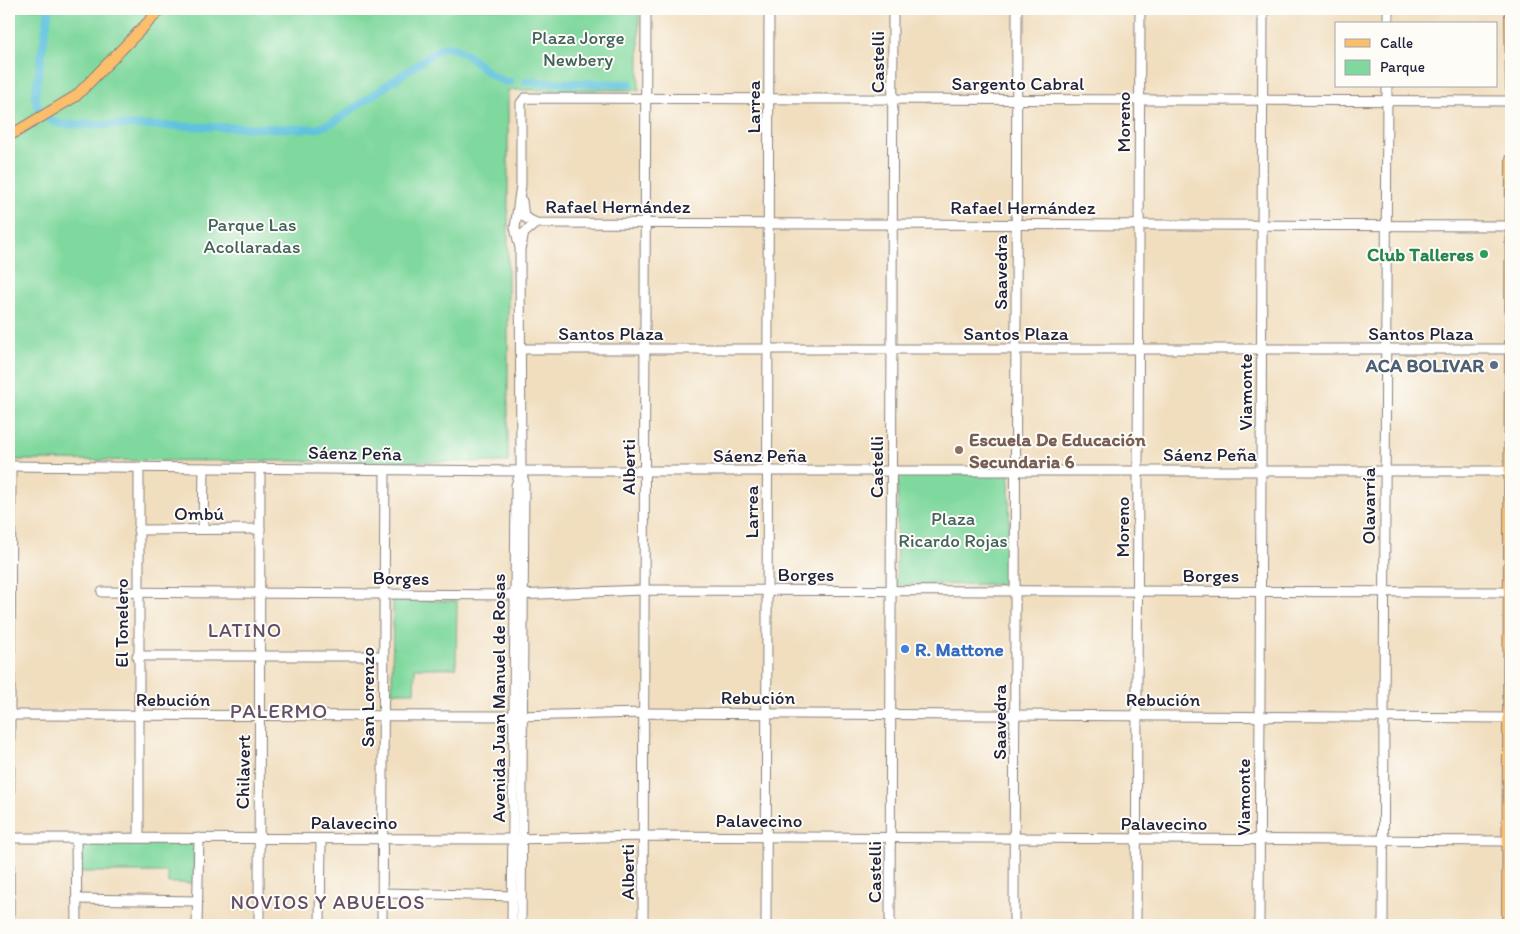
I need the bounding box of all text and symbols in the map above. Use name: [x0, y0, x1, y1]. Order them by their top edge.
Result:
legend: [1335, 22, 1498, 88]
park label: Plaza Jorge Newbery: [531, 26, 625, 71]
street label: Castelli: [866, 31, 889, 93]
text: Calle: [1380, 34, 1413, 52]
text: Parque: [1380, 58, 1425, 76]
street label: Sargento Cabral: [952, 72, 1085, 95]
street label: Larrea: [742, 80, 765, 134]
street label: Moreno: [1112, 91, 1135, 153]
street label: Rafael Hernández: [545, 195, 691, 218]
street label: Rafael Hernández: [950, 196, 1096, 219]
park label: Parque Las Acollaradas: [204, 213, 300, 258]
street label: Saavedra: [989, 234, 1012, 310]
place label: Club Talleres: [1367, 243, 1474, 266]
marker: Club Talleres: [1478, 248, 1490, 260]
street label: Santos Plaza: [558, 322, 664, 345]
street label: Santos Plaza: [963, 322, 1069, 345]
street label: Santos Plaza: [1368, 322, 1474, 345]
street label: Viamonte: [1234, 353, 1257, 431]
place label: ACA BOLIVAR: [1365, 354, 1484, 377]
marker: ACA BOLIVAR: [1488, 359, 1500, 371]
place label: Escuela De Educación Secundaria 6: [969, 428, 1146, 473]
street label: Castelli: [865, 436, 888, 498]
street label: Alberti: [617, 439, 640, 495]
street label: Sáenz Peña: [308, 441, 402, 465]
street label: Sáenz Peña: [1163, 443, 1257, 466]
street label: Sáenz Peña: [713, 444, 807, 467]
marker: Escuela De Educación Secundaria 6: [953, 444, 965, 456]
street label: Olavarría: [1357, 467, 1380, 545]
street label: Larrea: [740, 485, 763, 539]
street label: Moreno: [1111, 496, 1134, 558]
street label: Ombú: [174, 502, 225, 525]
park label: Plaza Ricardo Rojas: [898, 507, 1008, 552]
street label: Borges: [778, 563, 834, 586]
street label: Borges: [1183, 564, 1239, 587]
street label: Borges: [372, 566, 430, 590]
street label: Avenida Juan Manuel de Rosas: [487, 573, 510, 823]
street label: El Tonelero: [110, 578, 133, 668]
district label: LATINO: [208, 618, 282, 642]
place label: R. Mattone: [915, 638, 1004, 661]
marker: R. Mattone: [899, 643, 911, 655]
street label: San Lorenzo: [356, 647, 379, 747]
street label: Saavedra: [988, 684, 1011, 760]
street label: Rebución: [721, 686, 796, 709]
street label: Rebución: [136, 688, 211, 711]
street label: Rebución: [1126, 688, 1201, 711]
district label: PALERMO: [230, 698, 328, 723]
street label: Chilavert: [231, 734, 255, 810]
street label: Viamonte: [1232, 758, 1255, 836]
street label: Palavecino: [716, 809, 802, 832]
street label: Palavecino: [311, 811, 397, 834]
street label: Palavecino: [1121, 812, 1207, 835]
street label: Castelli: [863, 841, 886, 903]
street label: Alberti: [616, 844, 639, 900]
district label: NOVIOS Y ABUELOS: [231, 890, 425, 914]

